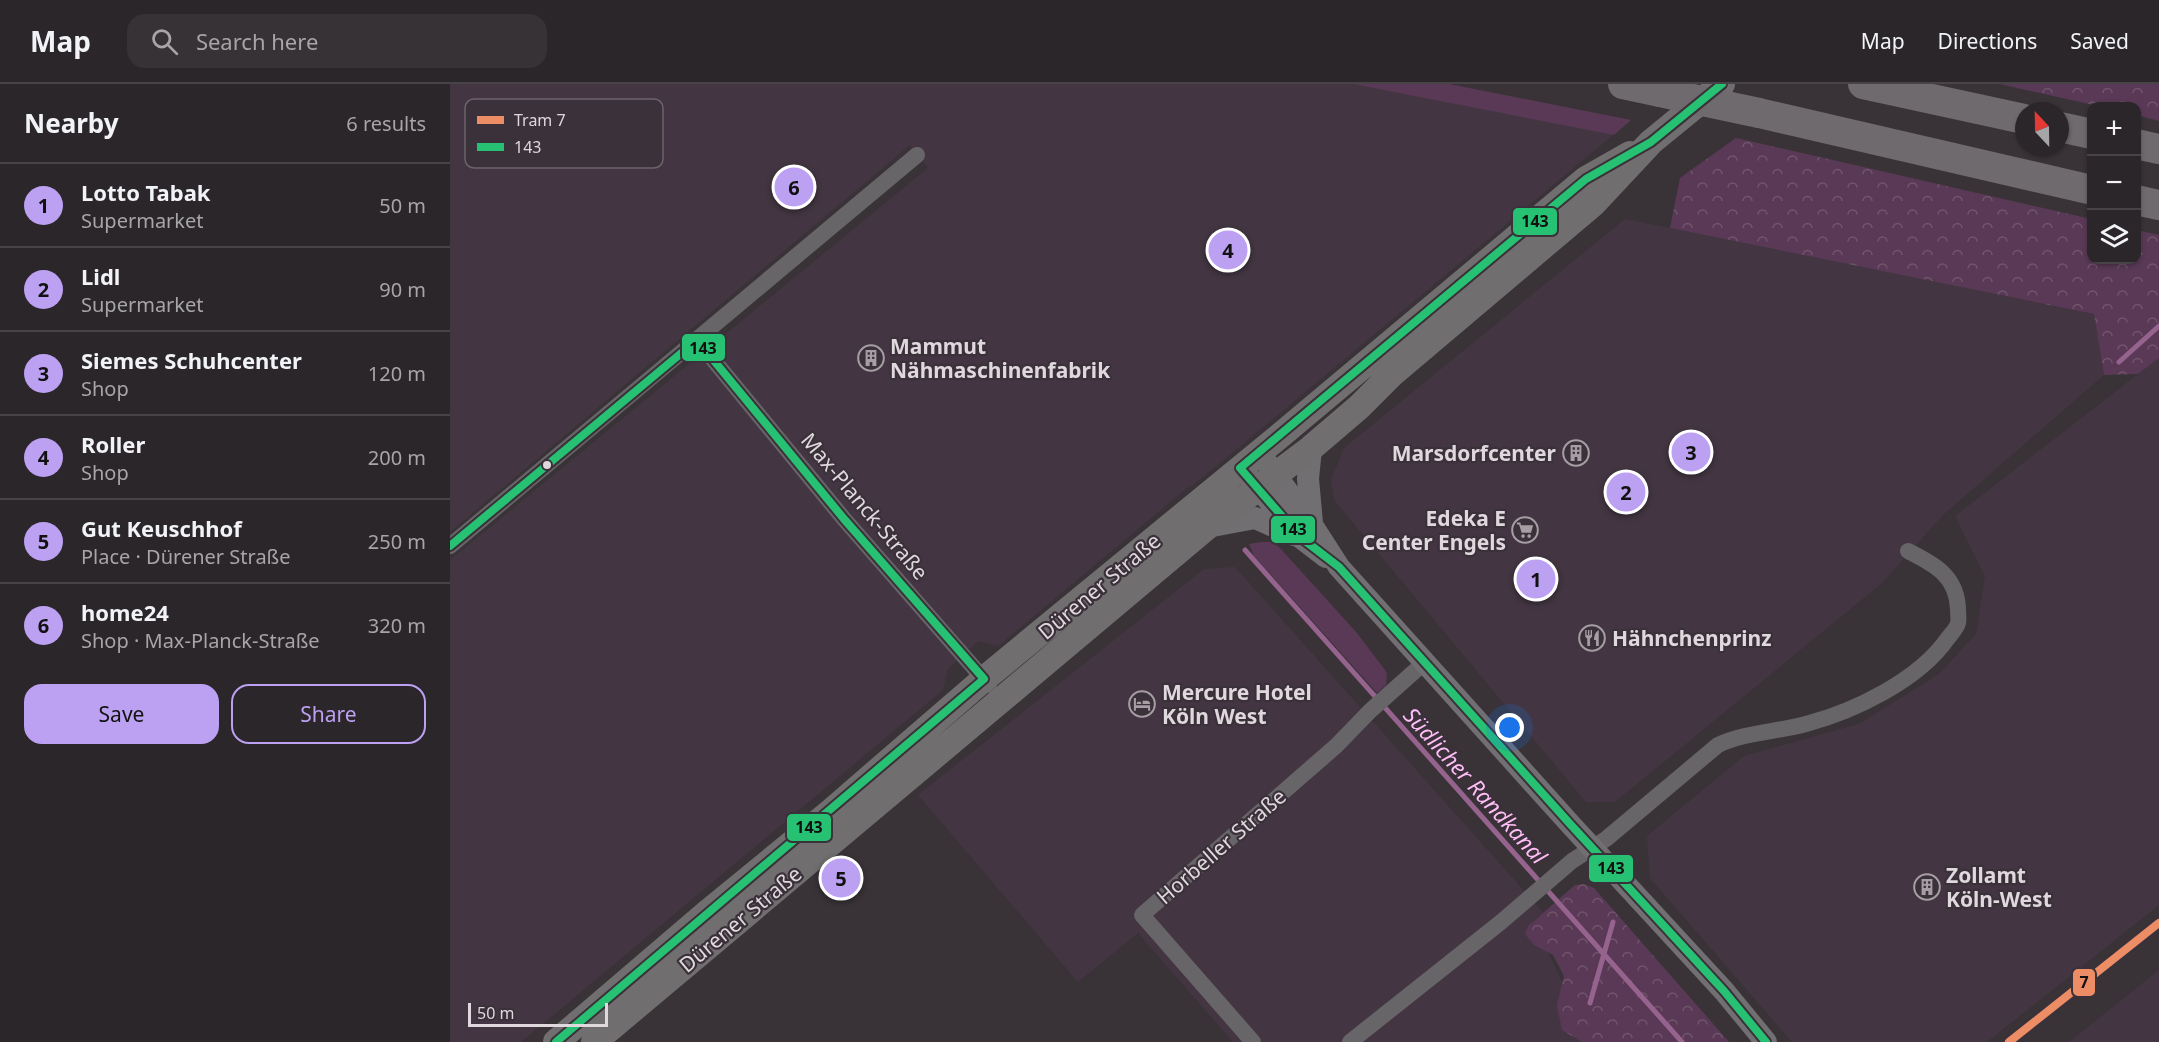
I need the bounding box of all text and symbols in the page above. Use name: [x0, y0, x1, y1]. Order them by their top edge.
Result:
search box: [127, 14, 547, 68]
text: Map: [30, 22, 91, 60]
icon: search: [148, 25, 181, 58]
text: Search here: [196, 26, 318, 56]
text: Map: [1861, 27, 1905, 55]
text: Directions: [1938, 27, 2037, 55]
text: Saved: [2070, 27, 2129, 55]
legend: [465, 99, 663, 168]
north arrow: [2015, 102, 2069, 156]
map controls: [2087, 102, 2141, 264]
button: +: [2087, 102, 2141, 156]
text: Nearby: [24, 105, 119, 141]
text: Tram 7: [514, 109, 566, 131]
text: 6 results: [346, 110, 426, 137]
text: 143: [514, 136, 541, 158]
button: −: [2087, 156, 2141, 210]
pin: 6: [774, 164, 814, 210]
text: Lotto Tabak: [81, 177, 210, 207]
text: 1: [38, 192, 49, 219]
text: 50 m: [379, 192, 426, 219]
text: Supermarket: [81, 207, 204, 234]
line badge: 143: [1512, 207, 1558, 236]
text: 143: [1521, 210, 1549, 232]
button: layers: [2087, 210, 2141, 264]
pin: 4: [1208, 228, 1248, 272]
text: Lidl: [81, 261, 120, 291]
text: 2: [38, 276, 49, 303]
text: 90 m: [379, 276, 426, 303]
text: Supermarket: [81, 291, 204, 318]
place label: Mammut Nähmaschinenfabrik: [890, 332, 1111, 384]
line badge: 143: [681, 333, 726, 362]
text: 143: [689, 337, 717, 359]
building icon: Mammut Nähmaschinenfabrik: [856, 343, 886, 373]
text: Siemes Schuhcenter: [81, 345, 302, 375]
text: 3: [38, 360, 49, 387]
text: 120 m: [368, 360, 426, 387]
text: Shop: [81, 375, 129, 402]
street label: Max-Planck-Straße: [795, 427, 935, 585]
text: Roller: [81, 429, 145, 459]
pin: 3: [1672, 430, 1710, 475]
building icon: Marsdorfcenter: [1561, 438, 1591, 468]
place label: Marsdorfcenter: [1392, 439, 1557, 467]
text: 4: [38, 444, 49, 471]
text: 200 m: [368, 444, 426, 471]
text: Shop: [81, 459, 129, 486]
unlabelled marker: [541, 459, 553, 471]
pin: 2: [1606, 470, 1646, 514]
place label: Edeka E Center Engels: [1362, 504, 1506, 556]
text: Gut Keuschhof: [81, 513, 242, 543]
line badge: 143: [1270, 515, 1316, 544]
supermarket icon: Edeka E Center Engels: [1510, 515, 1540, 545]
text: 143: [1279, 518, 1307, 540]
street label: Dürener Straße: [1032, 527, 1166, 645]
text: 5: [38, 528, 49, 555]
text: 250 m: [368, 528, 426, 555]
text: Place · Dürener Straße: [81, 543, 291, 570]
pin: 1: [1516, 556, 1556, 602]
text: home24: [81, 597, 169, 627]
text: 6: [38, 612, 49, 639]
text: 320 m: [368, 612, 426, 639]
restaurant icon: Hähnchenprinz: [1577, 623, 1607, 653]
place label: Hähnchenprinz: [1612, 624, 1772, 652]
text: Shop · Max-Planck-Straße: [81, 627, 320, 654]
place label: Mercure Hotel Köln West: [1162, 678, 1312, 730]
button: Save: [24, 684, 219, 744]
button: Share: [231, 684, 426, 744]
hotel icon: Mercure Hotel Köln West: [1127, 689, 1157, 719]
water label: Südlicher Randkanal: [1398, 700, 1555, 871]
your location: [1495, 713, 1524, 742]
street label: Horbeller Straße: [1150, 782, 1292, 910]
line badge: 143: [786, 813, 832, 842]
text: 143: [795, 816, 823, 838]
line badge: 143: [1588, 854, 1634, 883]
pin: 5: [822, 856, 860, 900]
text: 143: [1597, 857, 1625, 879]
street label: Dürener Straße: [673, 860, 807, 978]
place label: Zollamt Köln-West: [1946, 861, 2052, 913]
building icon: Zollamt Köln-West: [1912, 872, 1942, 902]
line badge: 7: [2072, 968, 2096, 997]
text: 7: [2079, 971, 2089, 993]
scale bar: [468, 1000, 608, 1028]
text: 50 m: [477, 1002, 514, 1024]

